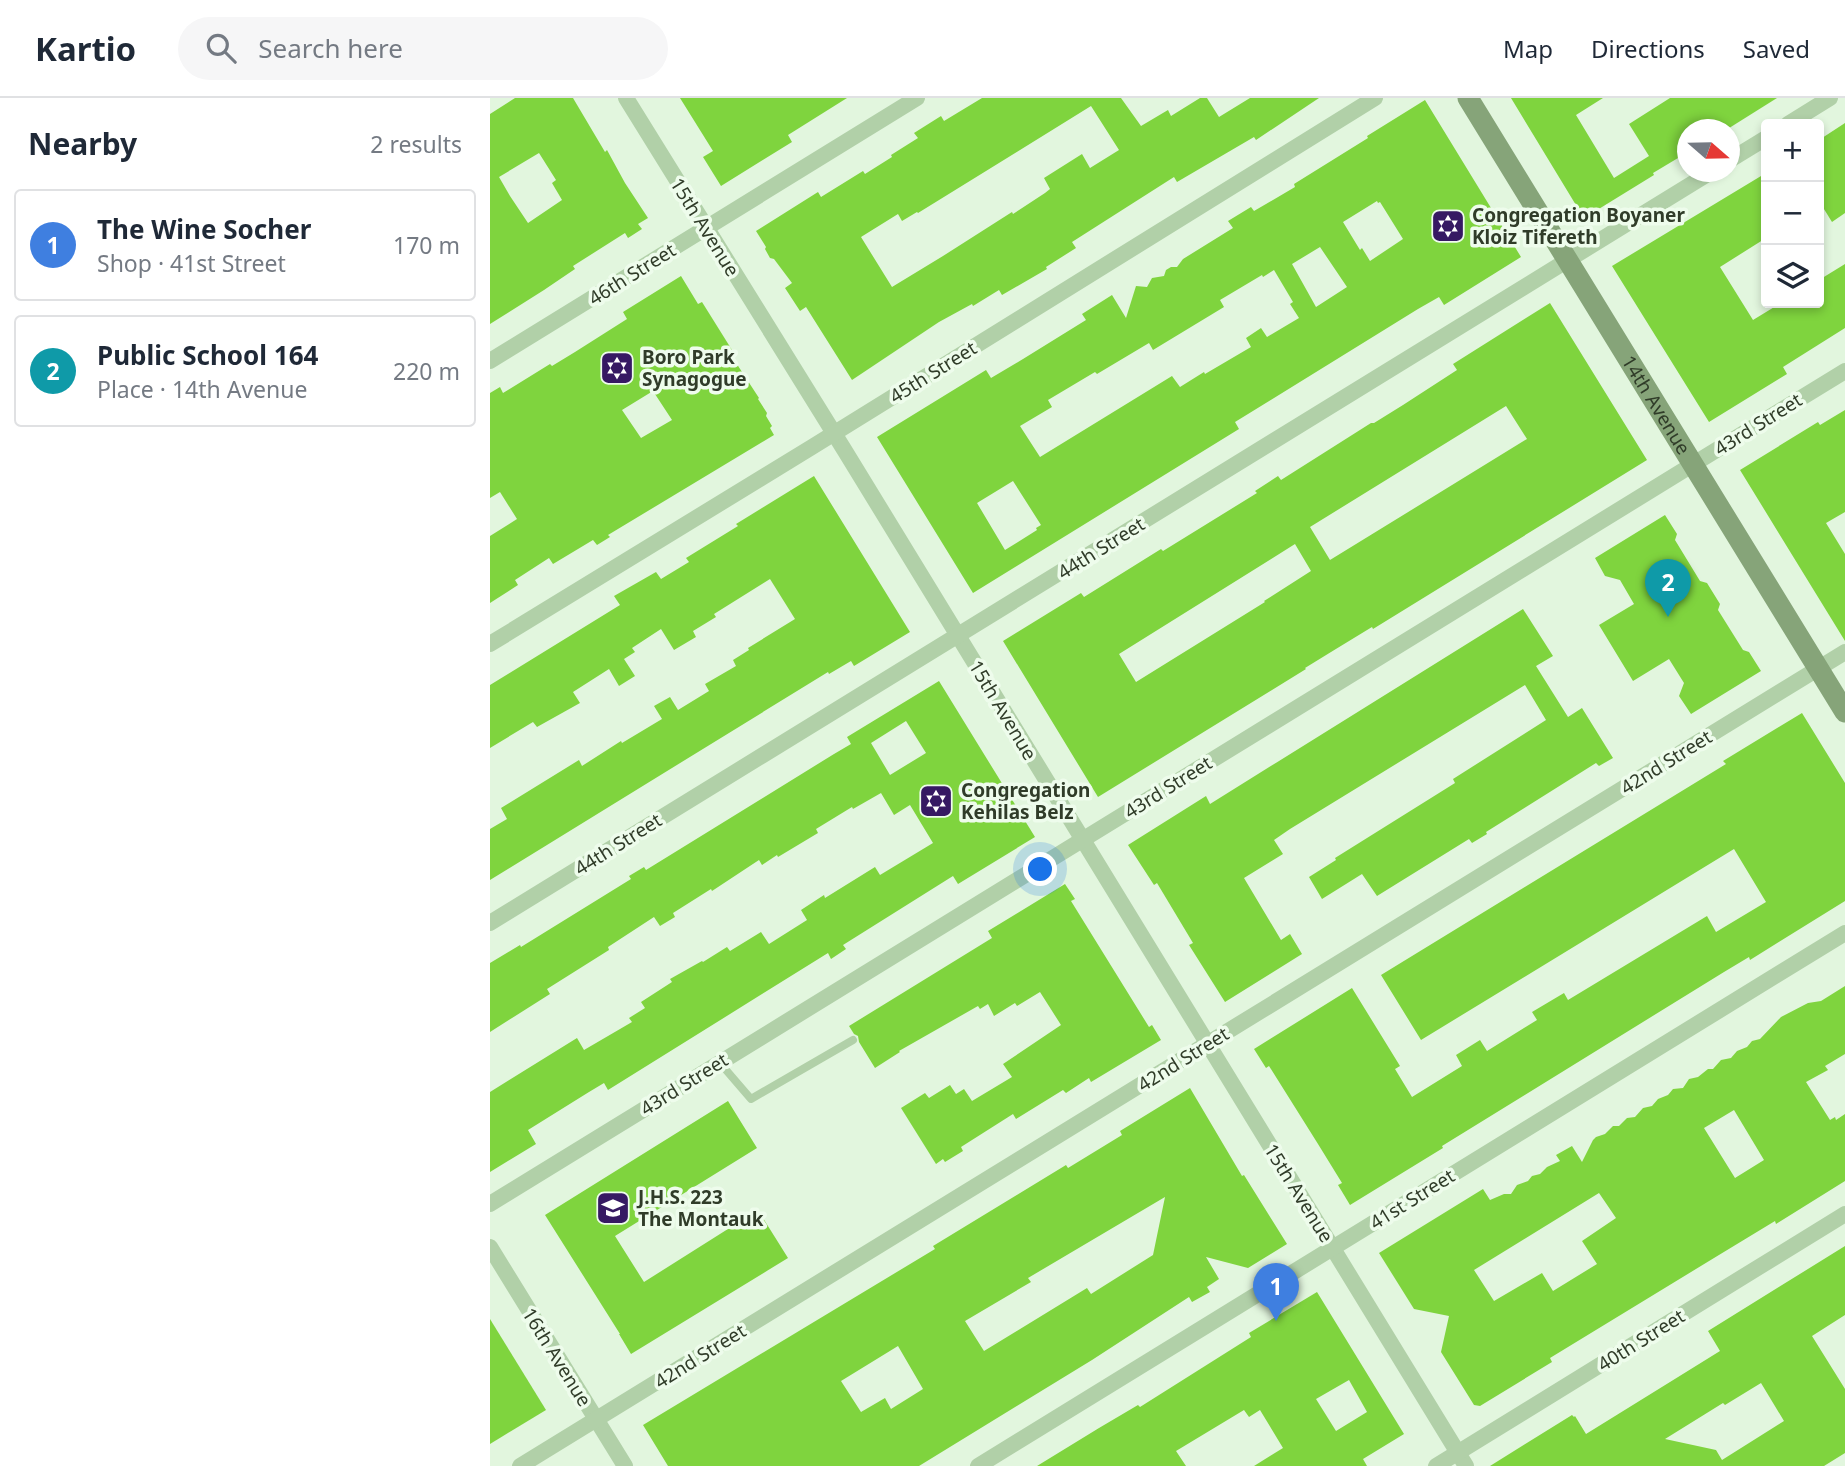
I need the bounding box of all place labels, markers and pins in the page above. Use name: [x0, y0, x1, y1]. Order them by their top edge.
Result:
place label: Congregation Boyaner Kloiz Tifereth: [1472, 202, 1685, 250]
synagogue icon: Congregation Boyaner Kloiz Tifereth: [1429, 207, 1467, 245]
place label: Boro Park Synagogue: [642, 344, 747, 392]
synagogue icon: Boro Park Synagogue: [598, 349, 636, 387]
pin: 2: [1645, 559, 1691, 617]
place label: Congregation Kehilas Belz: [961, 777, 1090, 825]
synagogue icon: Congregation Kehilas Belz: [917, 782, 955, 820]
place label: J.H.S. 223 The Montauk: [636, 1184, 764, 1232]
school or university icon: J.H.S. 223 The Montauk: [594, 1189, 632, 1227]
pin: 1: [1253, 1263, 1299, 1321]

